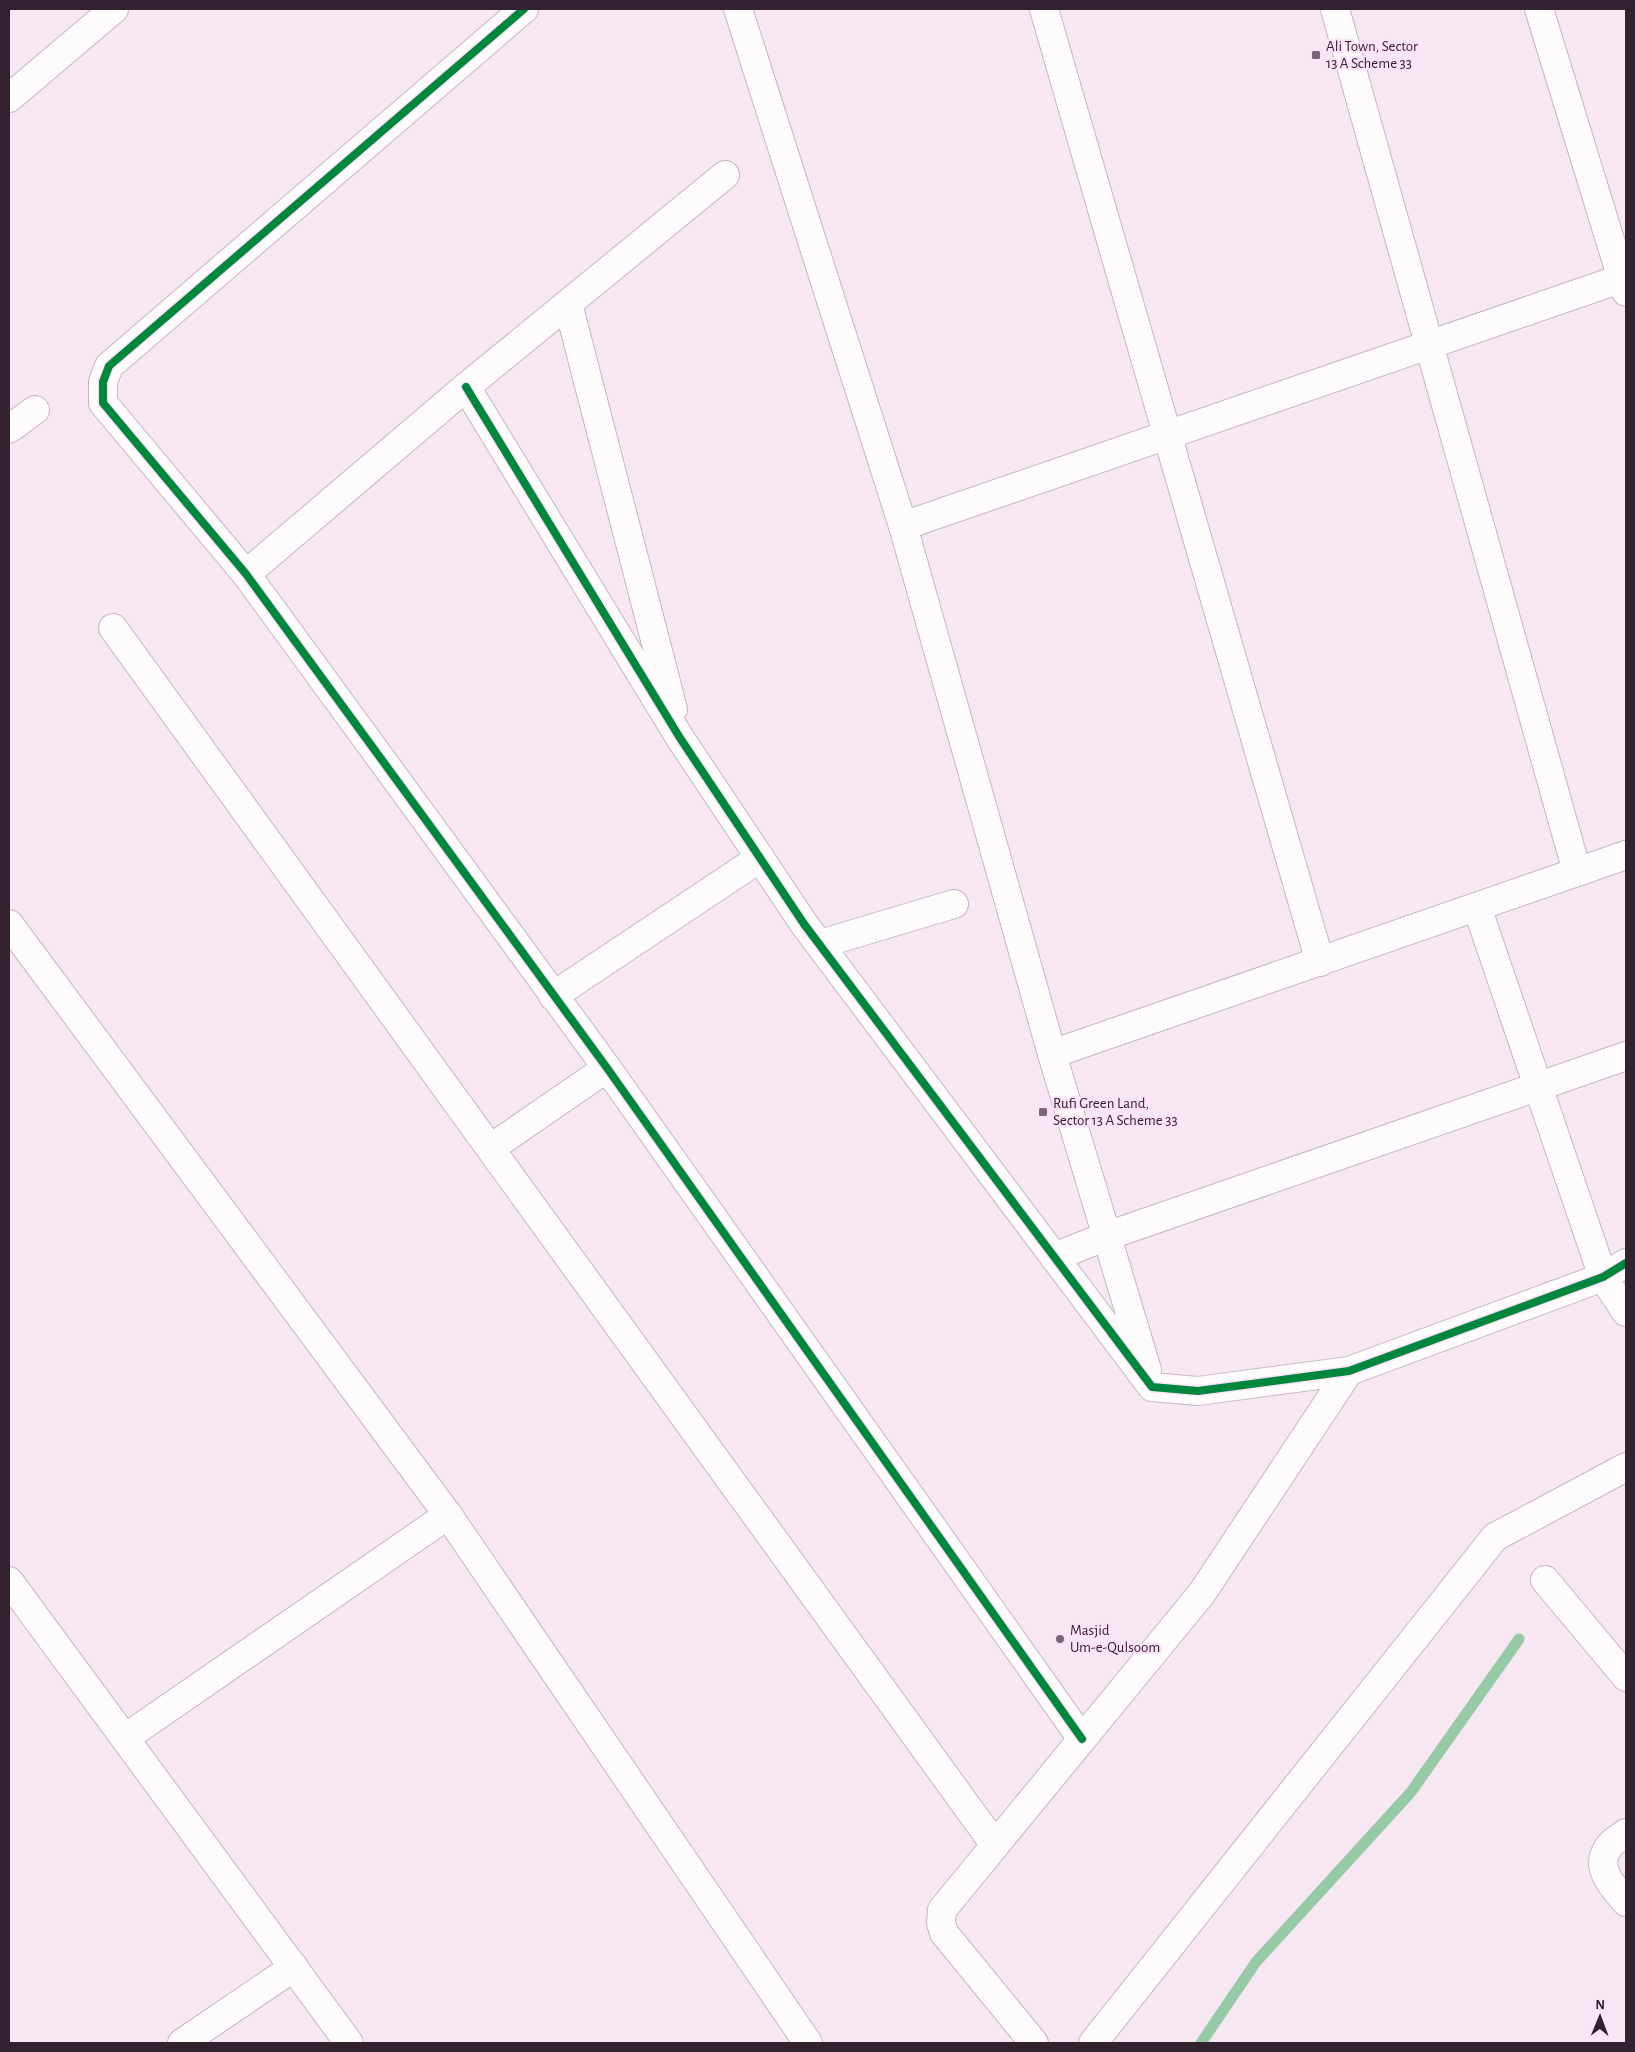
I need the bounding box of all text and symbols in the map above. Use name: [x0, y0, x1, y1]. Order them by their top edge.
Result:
place label: Ali Town, Sector 13 A Scheme 33: [1326, 39, 1418, 71]
marker: Ali Town, Sector 13 A Scheme 33: [1310, 49, 1322, 61]
place label: Rufi Green Land, Sector 13 A Scheme 33: [1053, 1096, 1178, 1128]
marker: Rufi Green Land, Sector 13 A Scheme 33: [1037, 1106, 1049, 1118]
place label: Masjid Um-e-Qulsoom: [1070, 1623, 1160, 1655]
marker: Masjid Um-e-Qulsoom: [1054, 1633, 1066, 1645]
north arrow: [1575, 1992, 1625, 2042]
text: N: [1595, 1998, 1605, 2012]

